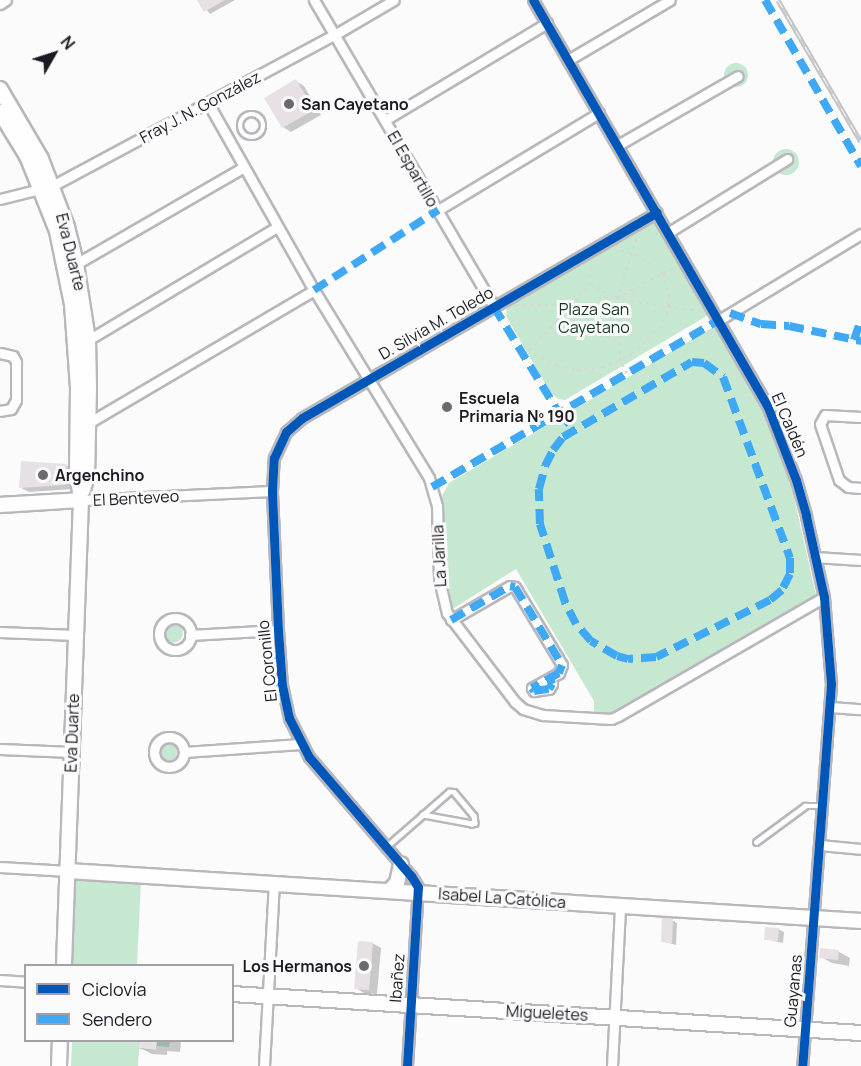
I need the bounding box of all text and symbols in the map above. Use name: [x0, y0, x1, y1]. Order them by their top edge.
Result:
north arrow: [24, 24, 84, 84]
text: N: [56, 31, 80, 54]
street label: Fray J. N. González: [136, 67, 264, 147]
place label: San Cayetano: [301, 94, 409, 114]
marker: San Cayetano: [282, 97, 296, 111]
street label: El Espartillo: [383, 127, 443, 211]
street label: Eva Duarte: [52, 211, 90, 293]
street label: D. Silvia M. Toledo: [375, 282, 497, 364]
park label: Plaza San Cayetano: [558, 299, 630, 337]
place label: Escuela Primaria Nº 190: [459, 388, 575, 426]
street label: El Caldén: [768, 390, 812, 460]
marker: Escuela Primaria Nº 190: [440, 400, 454, 414]
place label: Argenchino: [55, 465, 144, 485]
marker: Argenchino: [36, 468, 50, 482]
street label: El Benteveo: [92, 486, 180, 510]
street label: La Jarilla: [428, 524, 450, 588]
street label: El Coronillo: [253, 619, 281, 703]
street label: Eva Duarte: [61, 693, 83, 773]
street label: Isabel La Católica: [437, 884, 567, 912]
street label: Ibañez: [386, 953, 408, 1003]
street label: Guayanas: [780, 954, 806, 1028]
place label: Los Hermanos: [243, 956, 352, 976]
marker: Los Hermanos: [357, 959, 371, 973]
legend: [24, 964, 234, 1042]
text: Ciclovía: [82, 977, 147, 1001]
street label: Migueletes: [505, 1001, 589, 1025]
text: Sendero: [82, 1007, 152, 1031]

